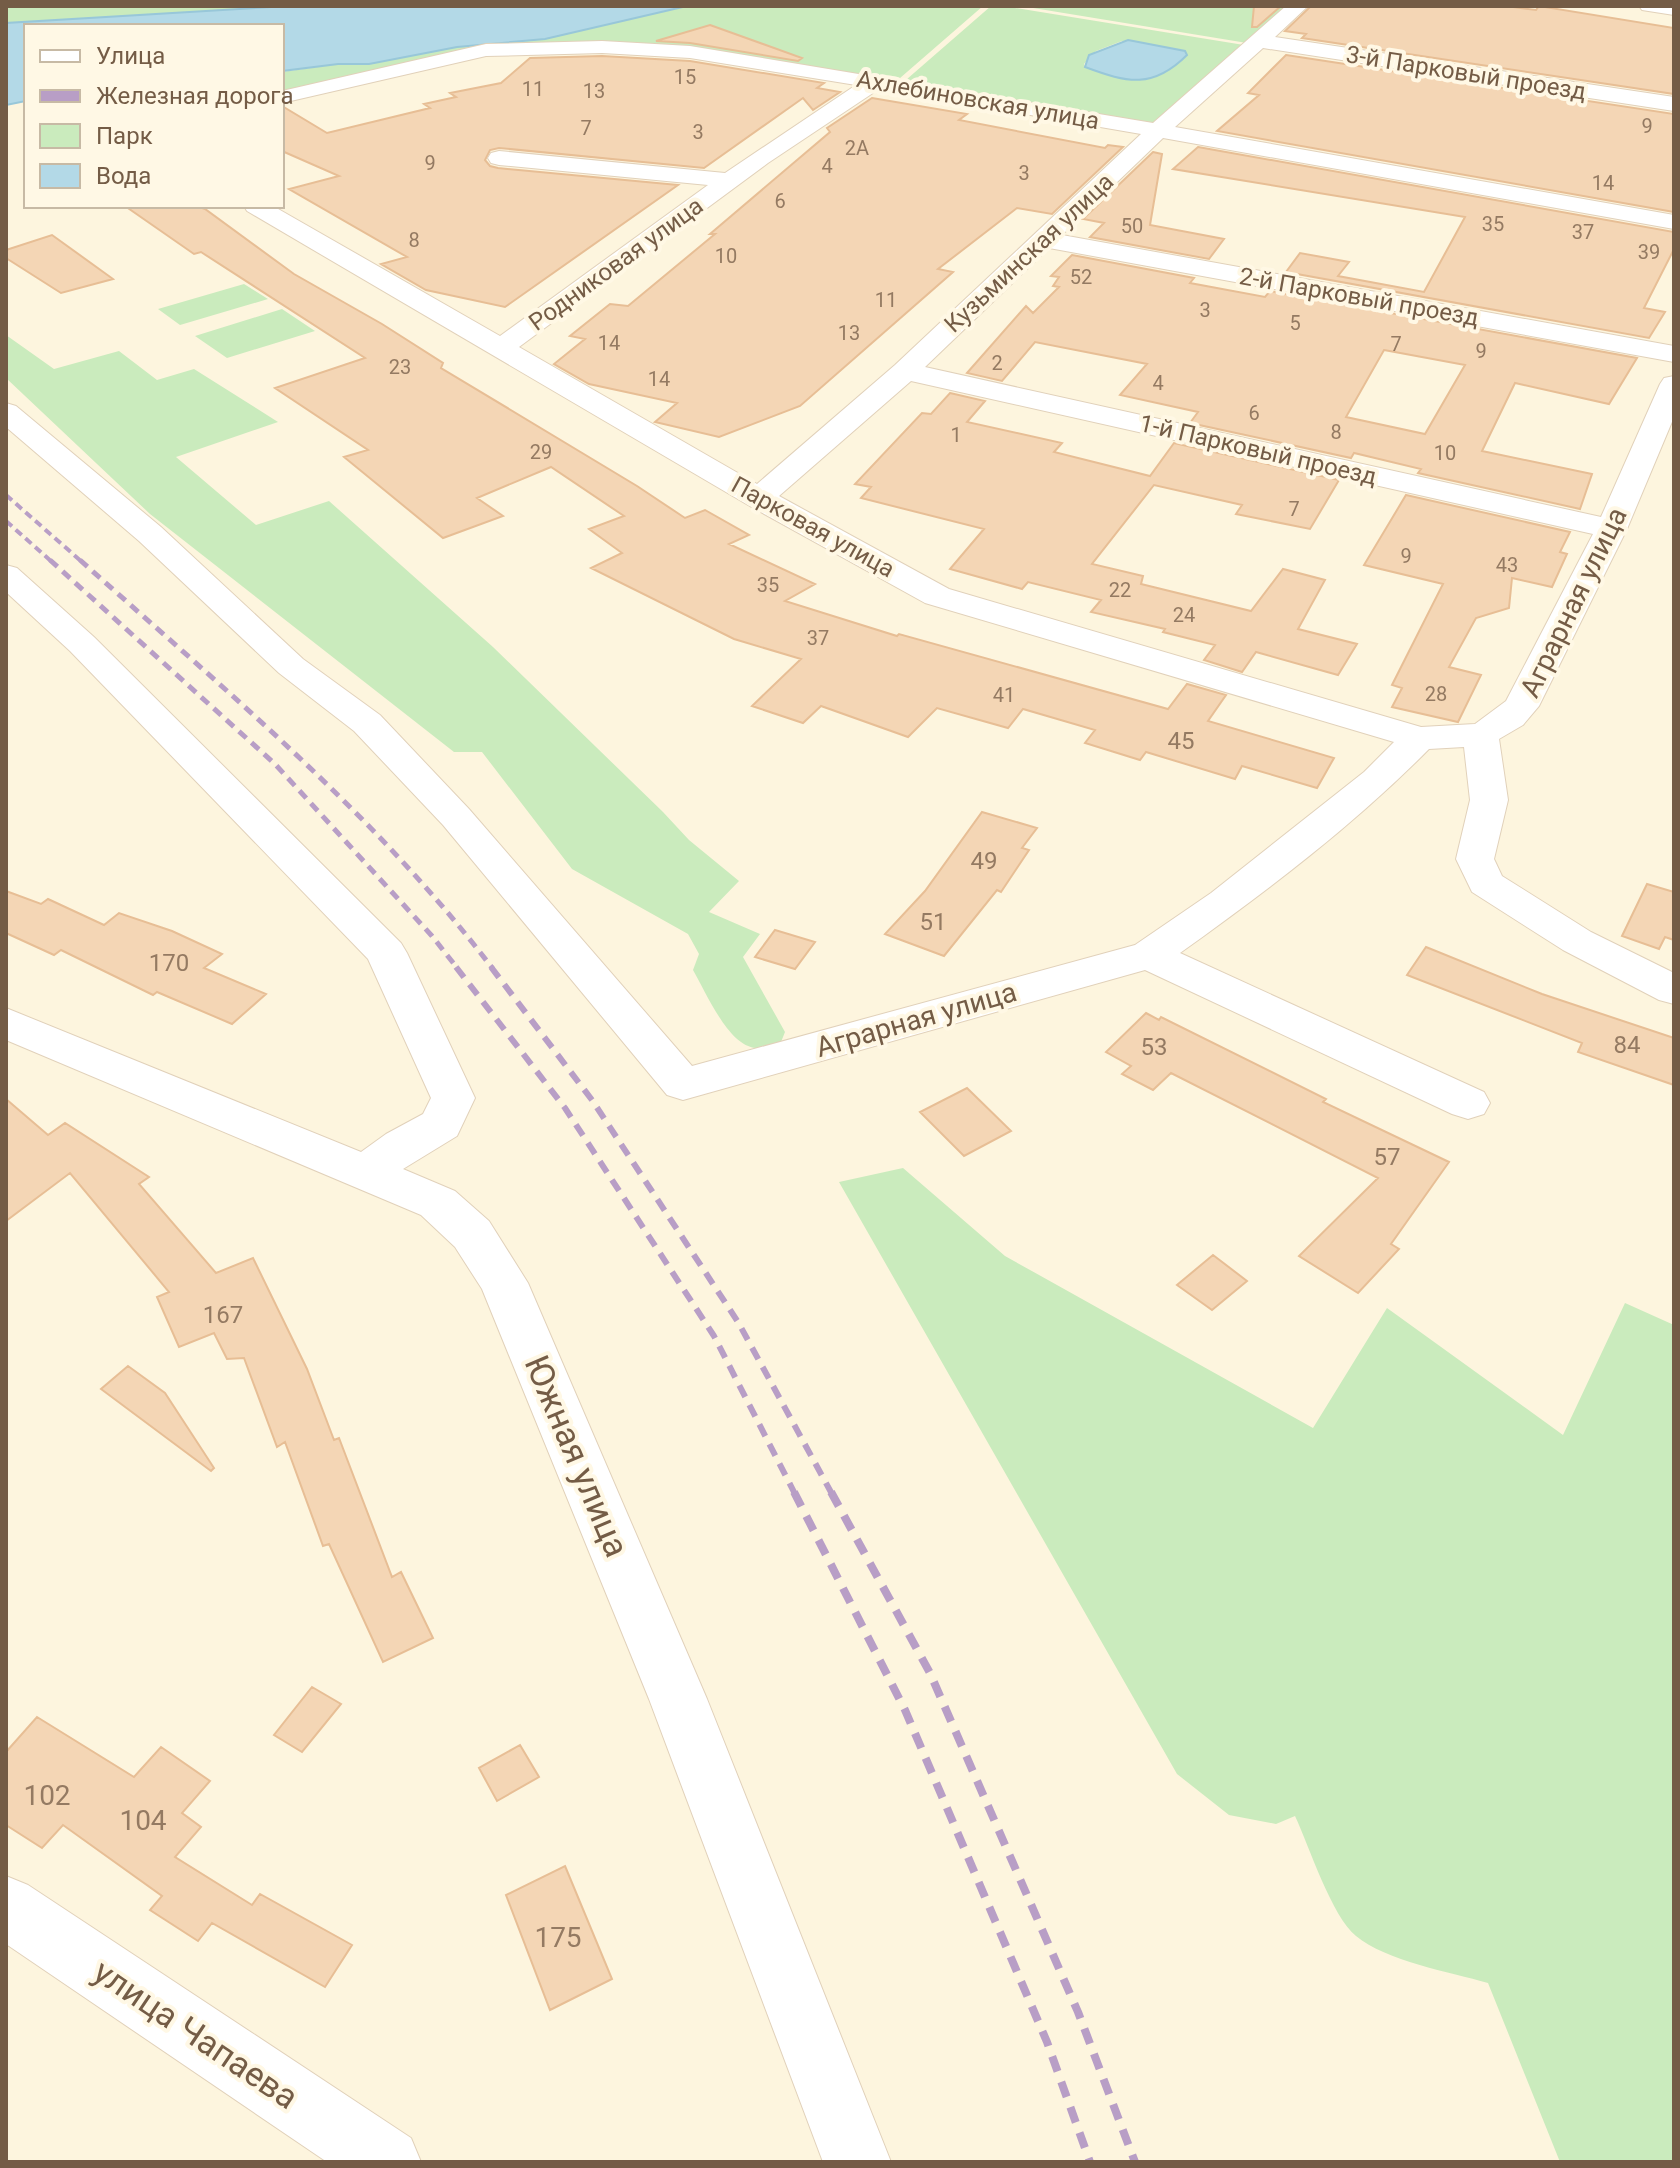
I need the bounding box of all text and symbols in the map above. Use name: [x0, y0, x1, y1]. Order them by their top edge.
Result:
legend: [24, 24, 284, 208]
street label: 3-й Парковый проезд: [1344, 40, 1588, 106]
text: Улица: [96, 42, 165, 70]
house number: 15: [674, 65, 696, 89]
street label: Ахлебиновская улица: [854, 65, 1102, 135]
house number: 11: [522, 77, 544, 101]
house number: 13: [583, 79, 605, 103]
text: Железная дорога: [96, 82, 293, 110]
house number: 9: [1641, 114, 1653, 138]
house number: 7: [580, 116, 592, 140]
house number: 3: [692, 120, 704, 144]
text: Парк: [96, 122, 153, 150]
house number: 2А: [845, 136, 869, 160]
house number: 9: [424, 151, 436, 175]
house number: 4: [821, 154, 833, 178]
house number: 3: [1018, 161, 1030, 185]
text: Вода: [96, 162, 151, 190]
street label: Кузьминская улица: [939, 168, 1119, 338]
house number: 14: [1592, 171, 1614, 195]
house number: 6: [774, 189, 786, 213]
street label: Родниковая улица: [524, 191, 708, 337]
house number: 35: [1482, 212, 1504, 236]
house number: 50: [1121, 214, 1143, 238]
house number: 37: [1572, 220, 1594, 244]
house number: 8: [408, 228, 420, 252]
house number: 39: [1638, 240, 1660, 264]
house number: 10: [715, 244, 737, 268]
street label: 2-й Парковый проезд: [1237, 262, 1481, 332]
house number: 52: [1070, 265, 1092, 289]
house number: 11: [875, 288, 897, 312]
house number: 3: [1199, 298, 1211, 322]
house number: 5: [1289, 311, 1301, 335]
house number: 13: [838, 321, 860, 345]
house number: 14: [598, 331, 620, 355]
house number: 7: [1390, 332, 1402, 356]
house number: 9: [1475, 339, 1487, 363]
house number: 2: [991, 351, 1003, 375]
house number: 23: [389, 355, 411, 379]
house number: 14: [648, 367, 670, 391]
house number: 4: [1152, 371, 1164, 395]
house number: 6: [1248, 401, 1260, 425]
street label: 1-й Парковый проезд: [1137, 409, 1379, 491]
house number: 8: [1330, 420, 1342, 444]
house number: 1: [950, 423, 962, 447]
house number: 29: [530, 440, 552, 464]
house number: 10: [1434, 441, 1456, 465]
street label: Парковая улица: [727, 471, 899, 583]
house number: 7: [1288, 497, 1300, 521]
street label: Аграрная улица: [1513, 502, 1634, 703]
house number: 9: [1400, 544, 1412, 568]
house number: 43: [1496, 553, 1518, 577]
house number: 35: [757, 573, 779, 597]
house number: 22: [1109, 578, 1131, 602]
house number: 24: [1173, 603, 1195, 627]
house number: 37: [807, 626, 829, 650]
house number: 28: [1425, 682, 1447, 706]
house number: 41: [993, 683, 1015, 707]
house number: 45: [1168, 727, 1194, 755]
house number: 49: [971, 847, 997, 875]
house number: 51: [920, 908, 946, 936]
house number: 170: [149, 949, 189, 977]
street label: Аграрная улица: [812, 975, 1020, 1064]
house number: 84: [1614, 1031, 1640, 1059]
house number: 53: [1141, 1033, 1167, 1061]
house number: 57: [1374, 1143, 1400, 1171]
house number: 167: [203, 1301, 243, 1329]
street label: Южная улица: [517, 1349, 637, 1563]
house number: 102: [23, 1779, 71, 1812]
house number: 104: [119, 1804, 167, 1837]
house number: 175: [534, 1921, 582, 1954]
street label: улица Чапаева: [86, 1951, 306, 2117]

